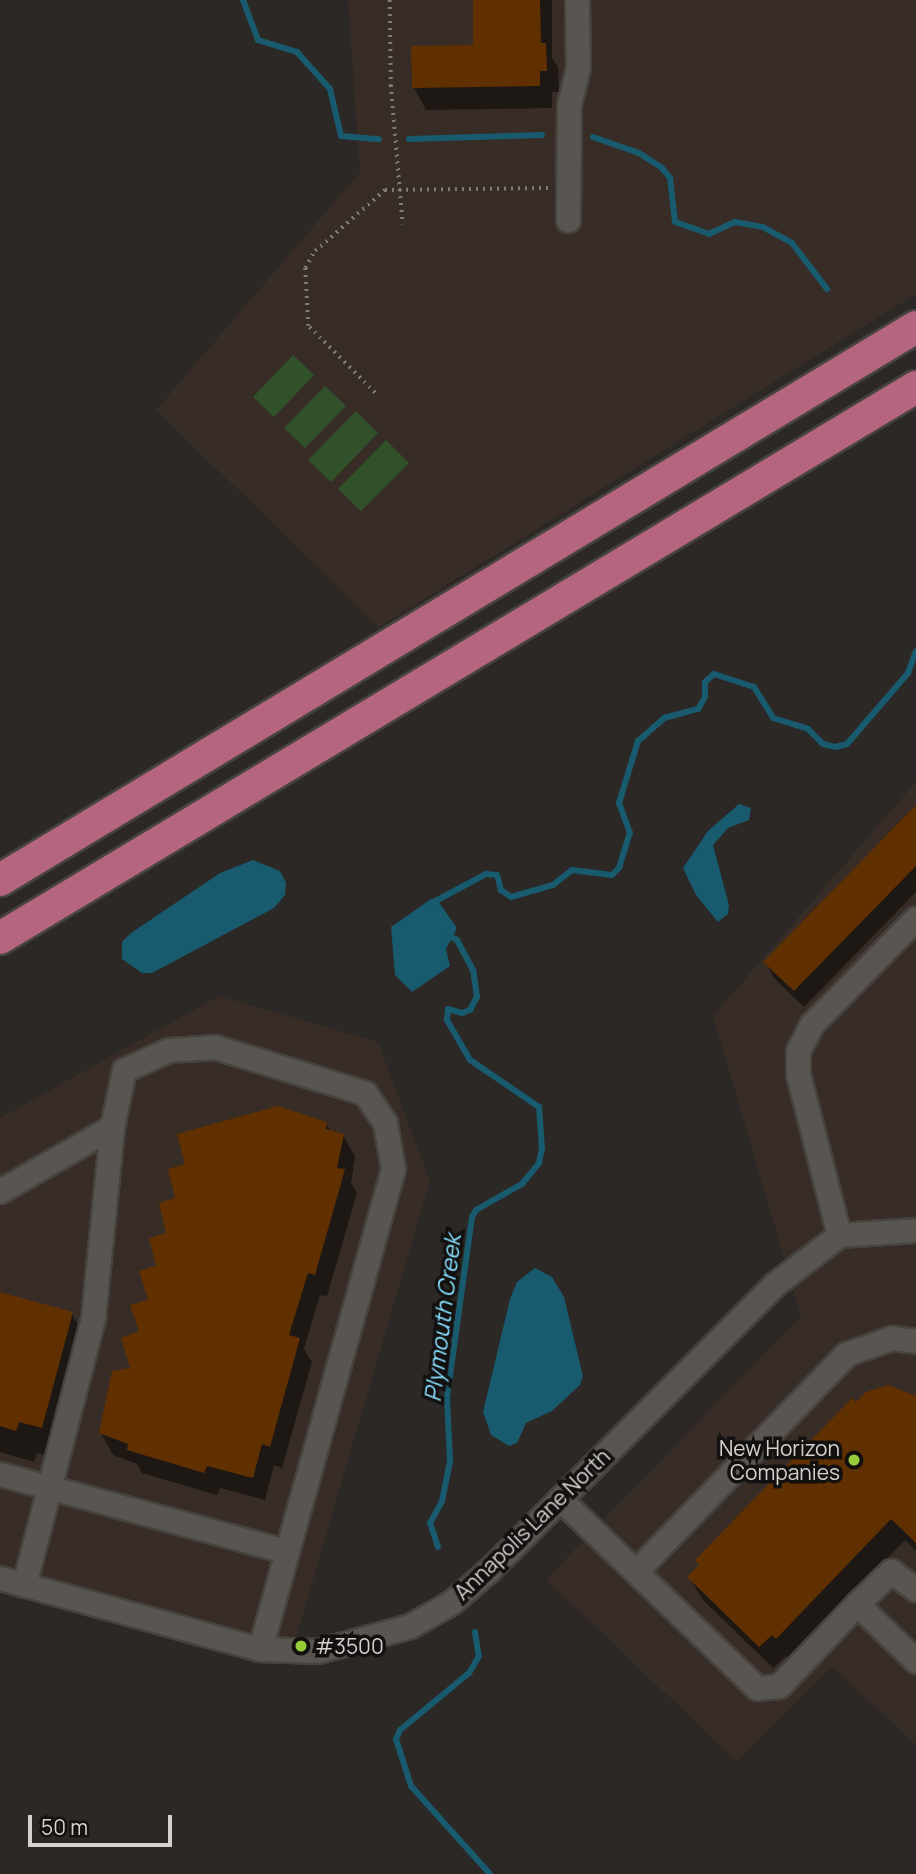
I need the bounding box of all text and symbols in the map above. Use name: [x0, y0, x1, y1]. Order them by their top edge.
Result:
water label: Plymouth Creek: [418, 1233, 466, 1403]
place label: New Horizon Companies: [719, 1435, 840, 1485]
street label: Annapolis Lane North: [449, 1443, 615, 1605]
marker: New Horizon Companies: [846, 1452, 862, 1468]
place label: #3500: [315, 1633, 384, 1659]
marker: #3500: [293, 1638, 309, 1654]
scale bar: [32, 1800, 175, 1844]
text: 50 m: [41, 1813, 88, 1841]

